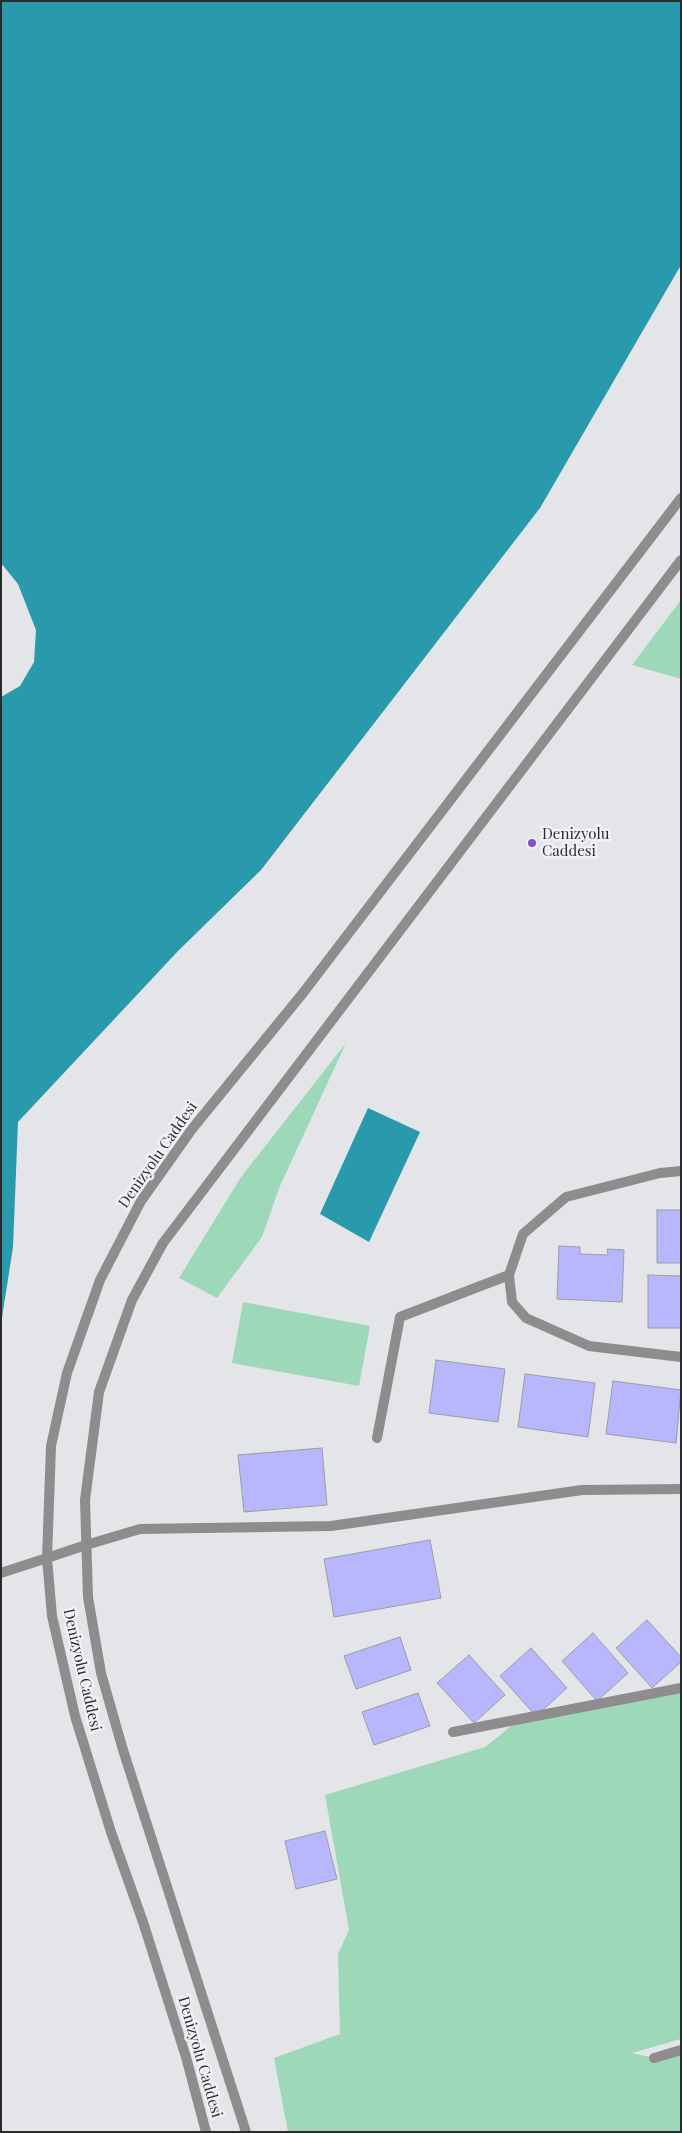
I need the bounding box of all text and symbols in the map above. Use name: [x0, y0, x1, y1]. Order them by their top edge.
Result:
place label: Denizyolu Caddesi: [542, 825, 609, 860]
marker: Denizyolu Caddesi: [526, 837, 538, 849]
street label: Denizyolu Caddesi: [115, 1099, 201, 1211]
street label: Denizyolu Caddesi: [59, 1607, 105, 1733]
street label: Denizyolu Caddesi: [174, 1994, 226, 2120]

